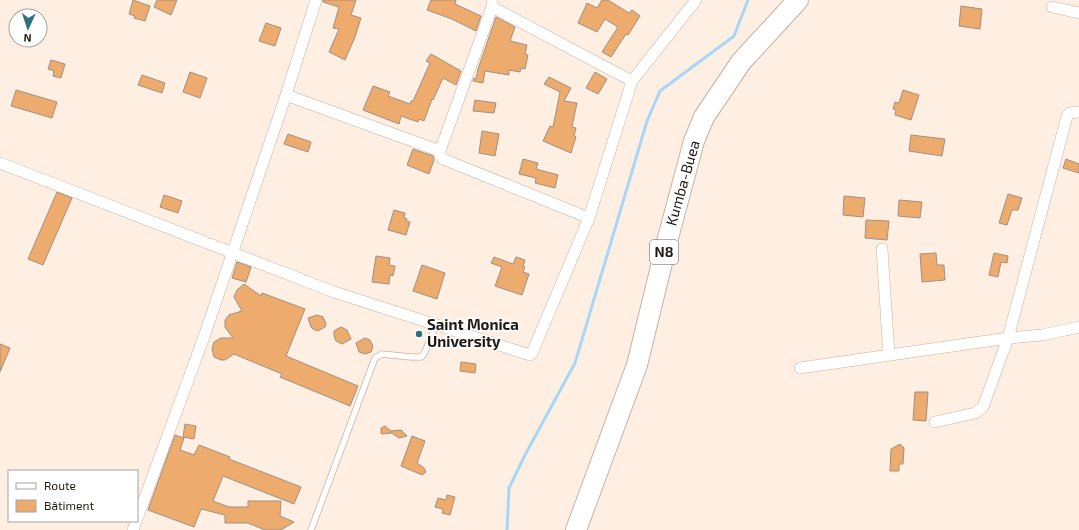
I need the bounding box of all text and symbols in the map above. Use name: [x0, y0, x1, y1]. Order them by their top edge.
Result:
north arrow: [8, 8, 48, 48]
text: N: [23, 32, 32, 45]
street label: Kumba-Buea: [661, 138, 703, 228]
road number: N8: [650, 240, 678, 264]
place label: Saint Monica University: [427, 315, 519, 351]
marker: Saint Monica University: [414, 329, 424, 339]
legend: [8, 470, 138, 522]
text: Route: [44, 478, 76, 492]
text: Bâtiment: [44, 498, 95, 512]

